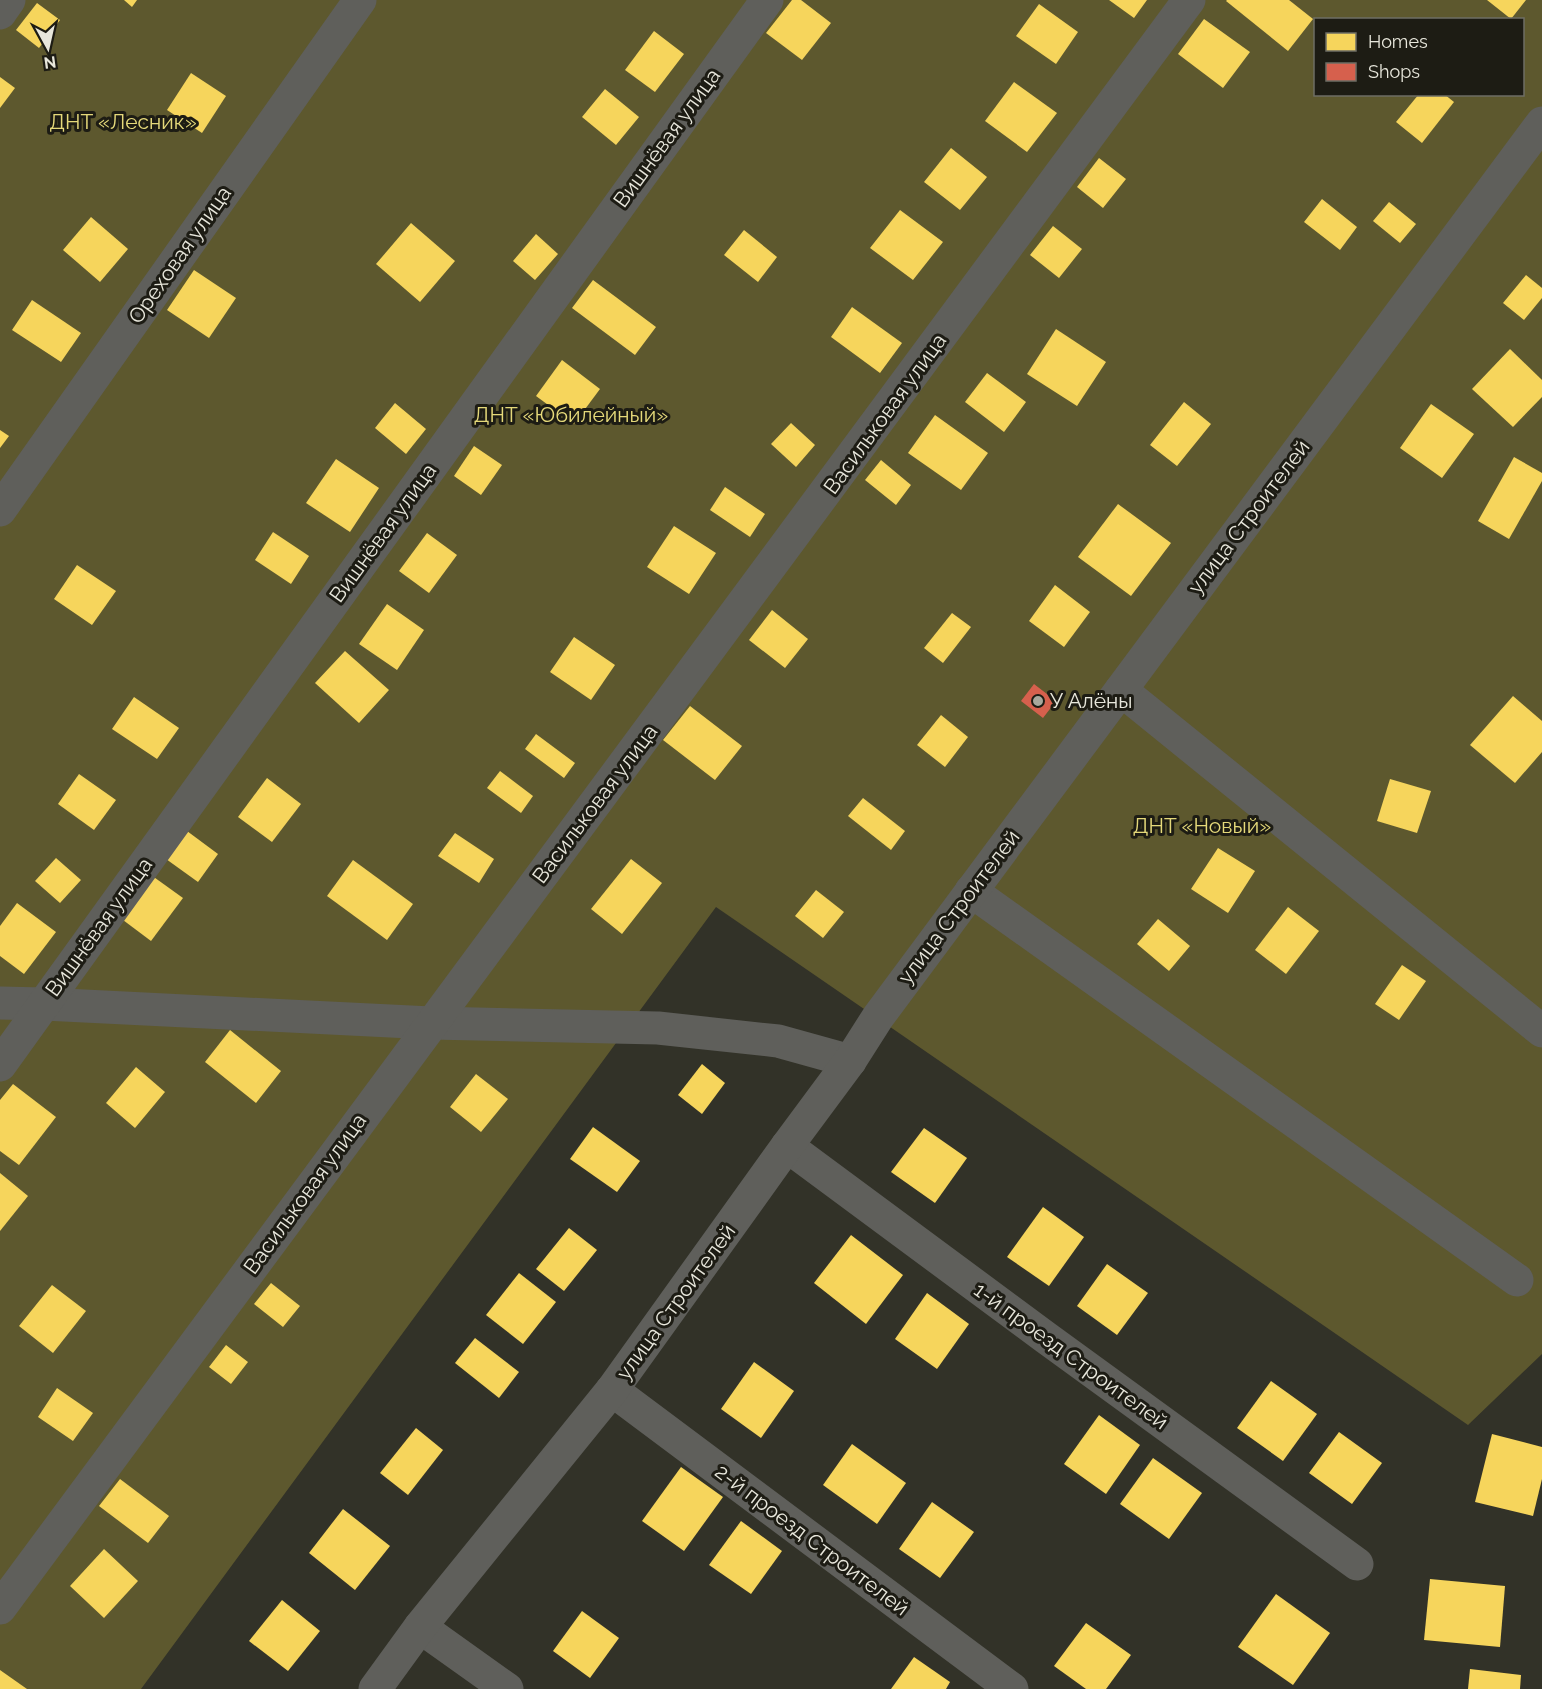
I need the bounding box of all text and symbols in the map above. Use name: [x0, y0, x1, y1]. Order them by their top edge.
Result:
north arrow: [18, 18, 78, 78]
legend: [1314, 18, 1524, 96]
text: Homes: [1368, 31, 1428, 52]
text: N: [43, 52, 57, 73]
text: Shops: [1368, 61, 1420, 82]
street label: Вишнёвая улица: [608, 63, 725, 212]
park label: ДНТ «Лесник»: [49, 109, 197, 134]
street label: Ореховая улица: [123, 181, 236, 328]
street label: Васильковая улица: [818, 329, 951, 499]
park label: ДНТ «Юбилейный»: [474, 402, 668, 427]
street label: улица Строителей: [1183, 435, 1315, 599]
street label: Вишнёвая улица: [324, 458, 441, 607]
place label: У Алёны: [1050, 688, 1133, 713]
marker: У Алёны: [1031, 694, 1045, 708]
street label: Васильковая улица: [527, 719, 662, 888]
park label: ДНТ «Новый»: [1133, 813, 1271, 838]
street label: улица Строителей: [893, 825, 1025, 989]
street label: Вишнёвая улица: [40, 852, 157, 1001]
street label: Васильковая улица: [238, 1109, 371, 1279]
street label: улица Строителей: [611, 1219, 740, 1384]
street label: 1-й проезд Строителей: [969, 1277, 1173, 1434]
street label: 2-й проезд Строителей: [711, 1459, 914, 1621]

